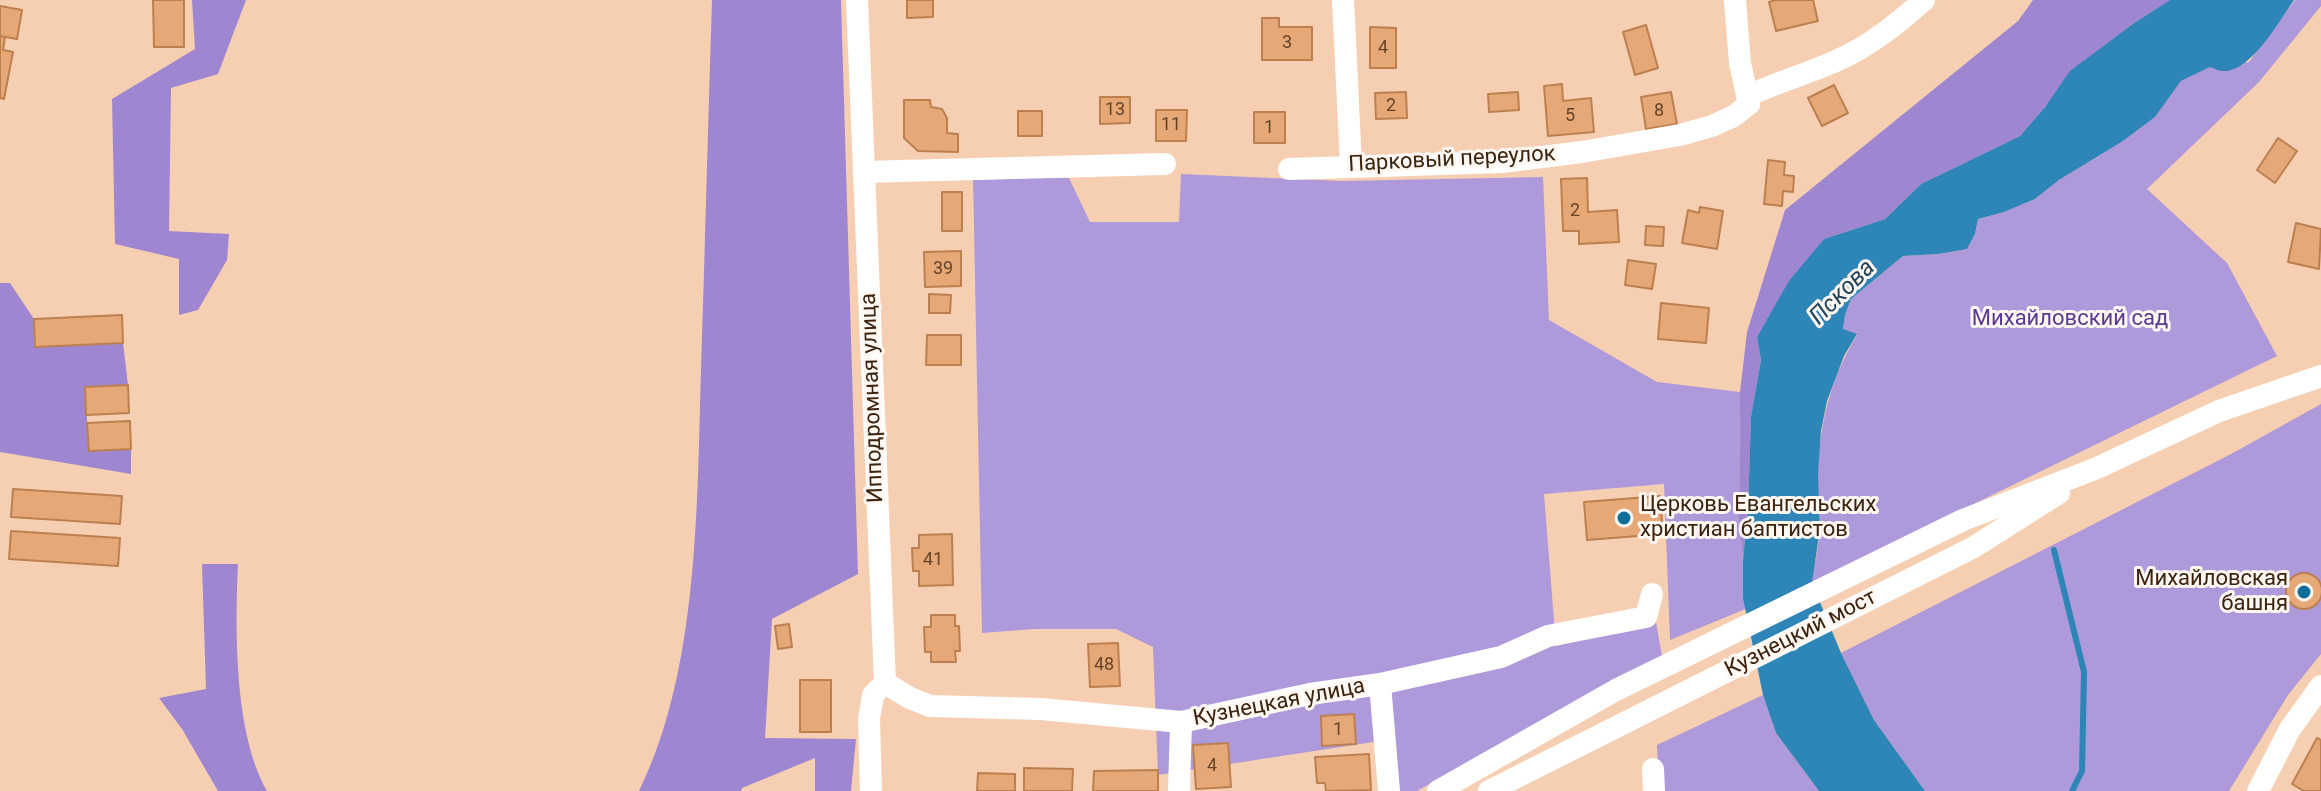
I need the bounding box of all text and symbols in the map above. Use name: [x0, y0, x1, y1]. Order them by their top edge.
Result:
house number: 3: [1282, 32, 1292, 54]
house number: 4: [1378, 37, 1388, 59]
house number: 2: [1386, 95, 1396, 117]
house number: 13: [1105, 99, 1125, 121]
house number: 8: [1654, 100, 1664, 122]
house number: 5: [1565, 105, 1575, 127]
house number: 11: [1161, 114, 1181, 136]
house number: 1: [1264, 117, 1274, 139]
street label: Парковый переулок: [1348, 141, 1556, 179]
house number: 2: [1570, 200, 1580, 222]
water label: Пскова: [1804, 254, 1882, 332]
house number: 39: [933, 258, 953, 280]
street label: Ипподромная улица: [856, 293, 890, 503]
park label: Михайловский сад: [1972, 306, 2168, 332]
place label: Церковь Евангельских христиан баптистов: [1640, 492, 1876, 544]
marker: Церковь Евангельских христиан баптистов: [1615, 509, 1633, 527]
house number: 41: [923, 549, 943, 571]
place label: Михайловская башня: [2135, 566, 2288, 618]
marker: Михайловская башня: [2295, 583, 2313, 601]
street label: Кузнецкий мост: [1721, 584, 1881, 684]
house number: 48: [1094, 654, 1114, 676]
street label: Кузнецкая улица: [1191, 673, 1367, 733]
house number: 1: [1333, 719, 1343, 741]
house number: 4: [1207, 755, 1217, 777]

